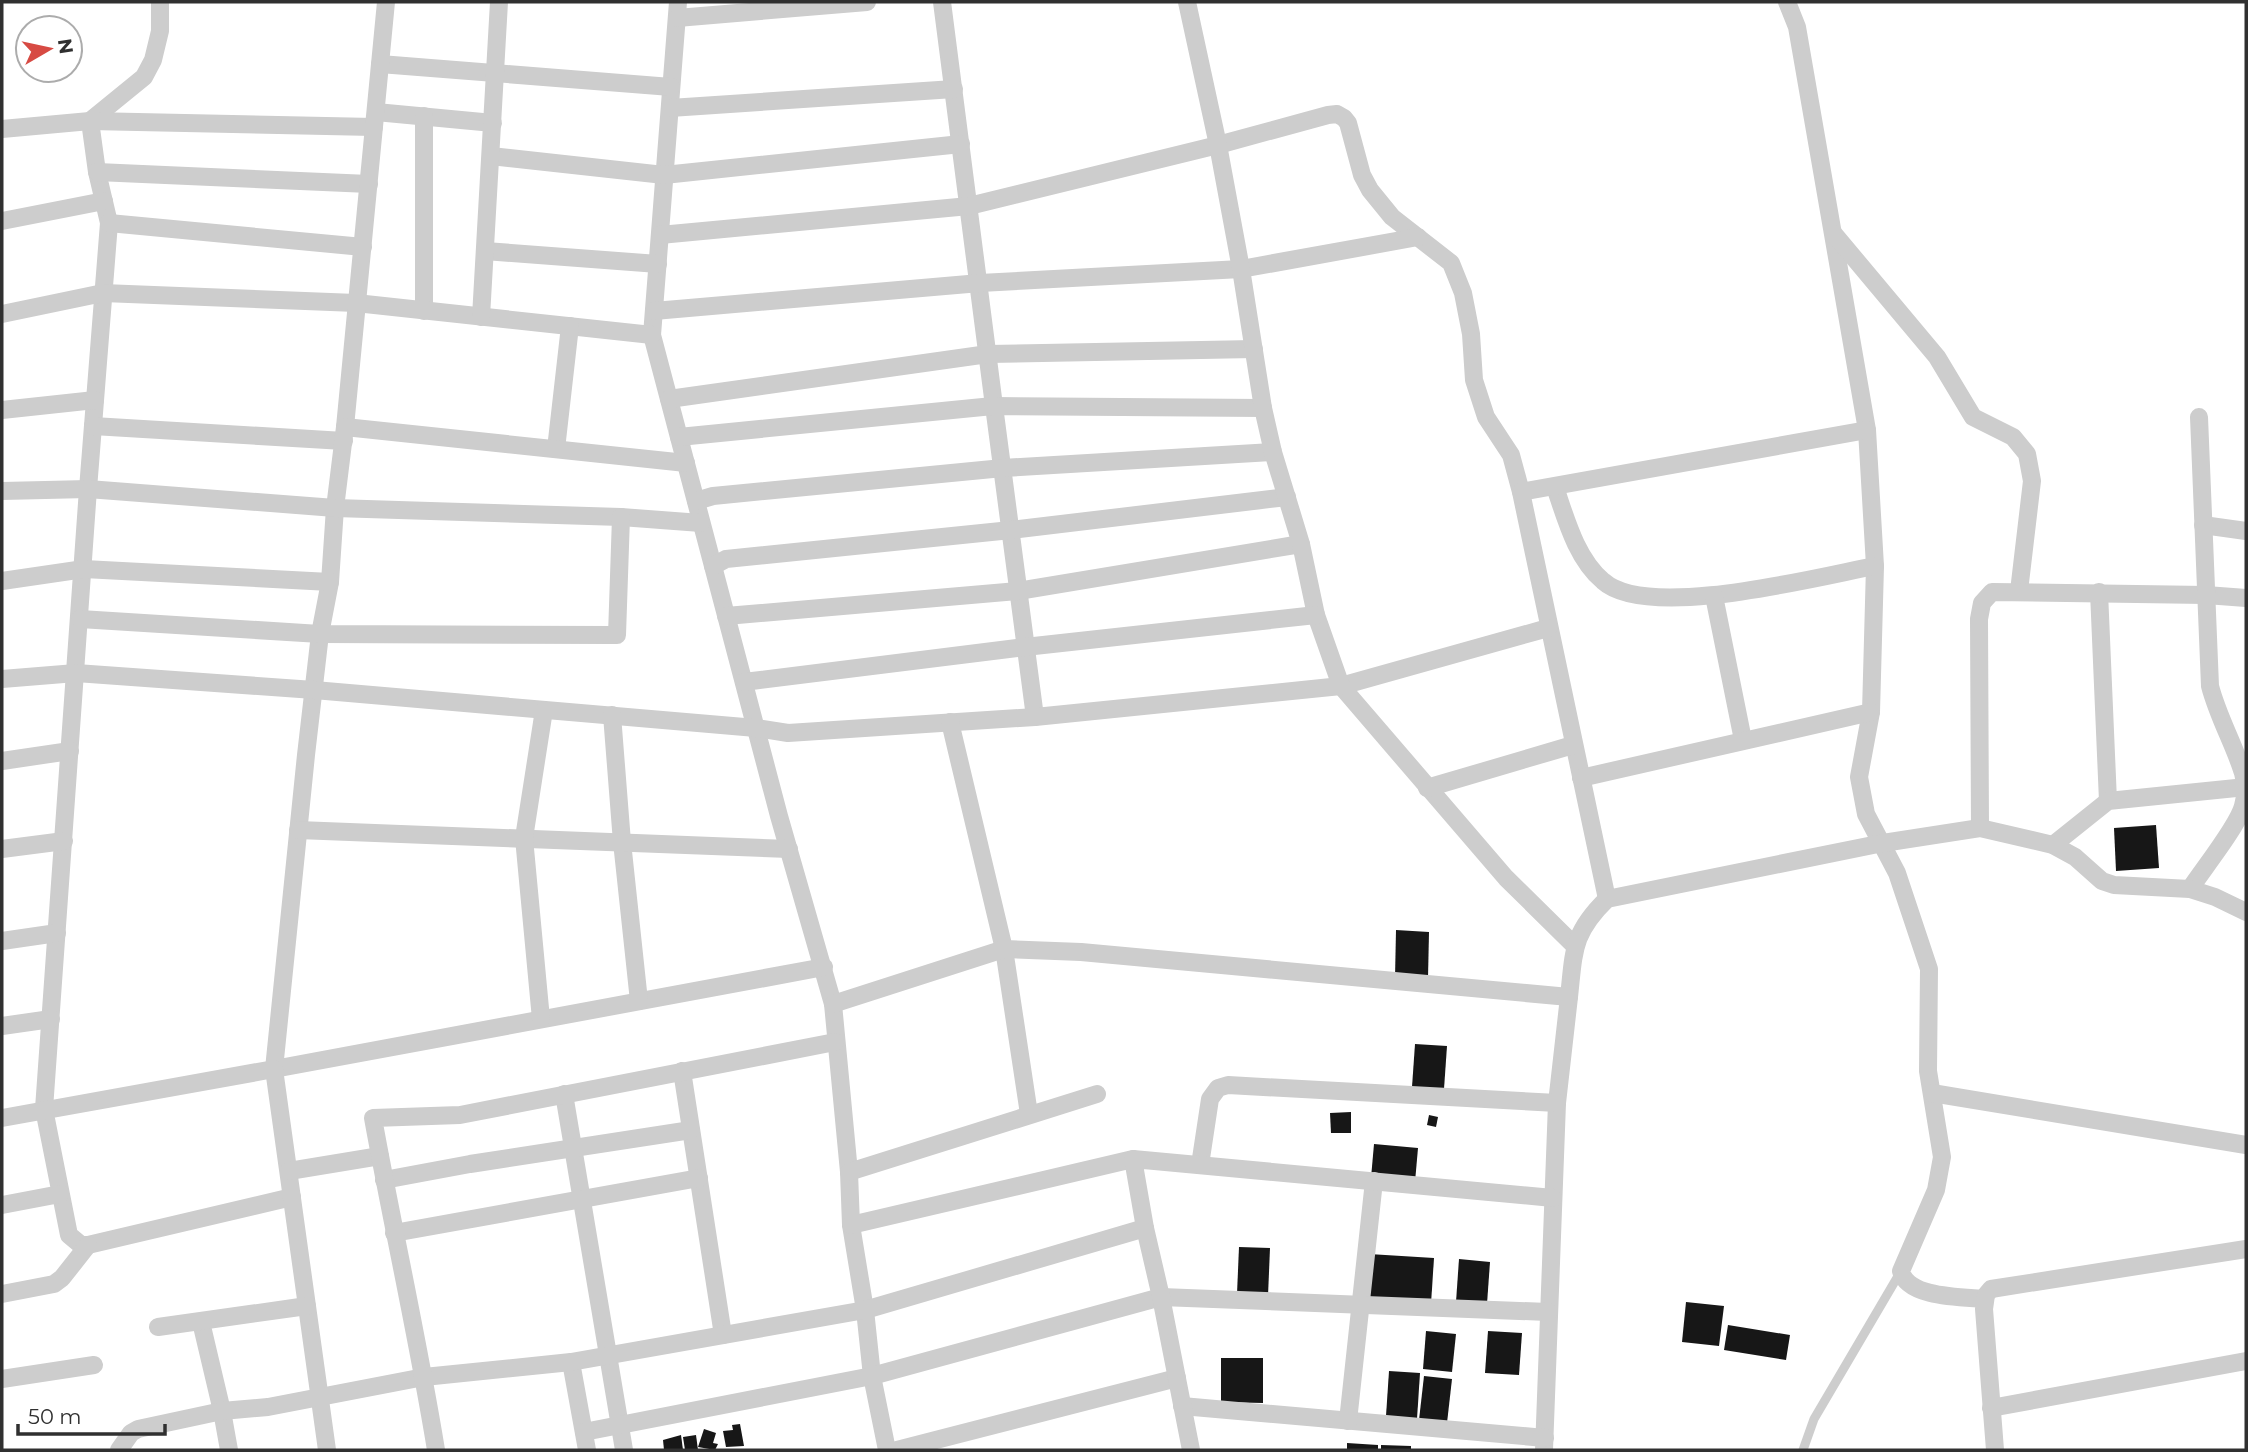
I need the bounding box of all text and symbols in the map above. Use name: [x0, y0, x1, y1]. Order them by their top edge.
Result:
north arrow: [14, 14, 84, 84]
text: N: [53, 37, 78, 56]
scale bar: [18, 1392, 164, 1436]
text: 50 m: [28, 1404, 82, 1429]

